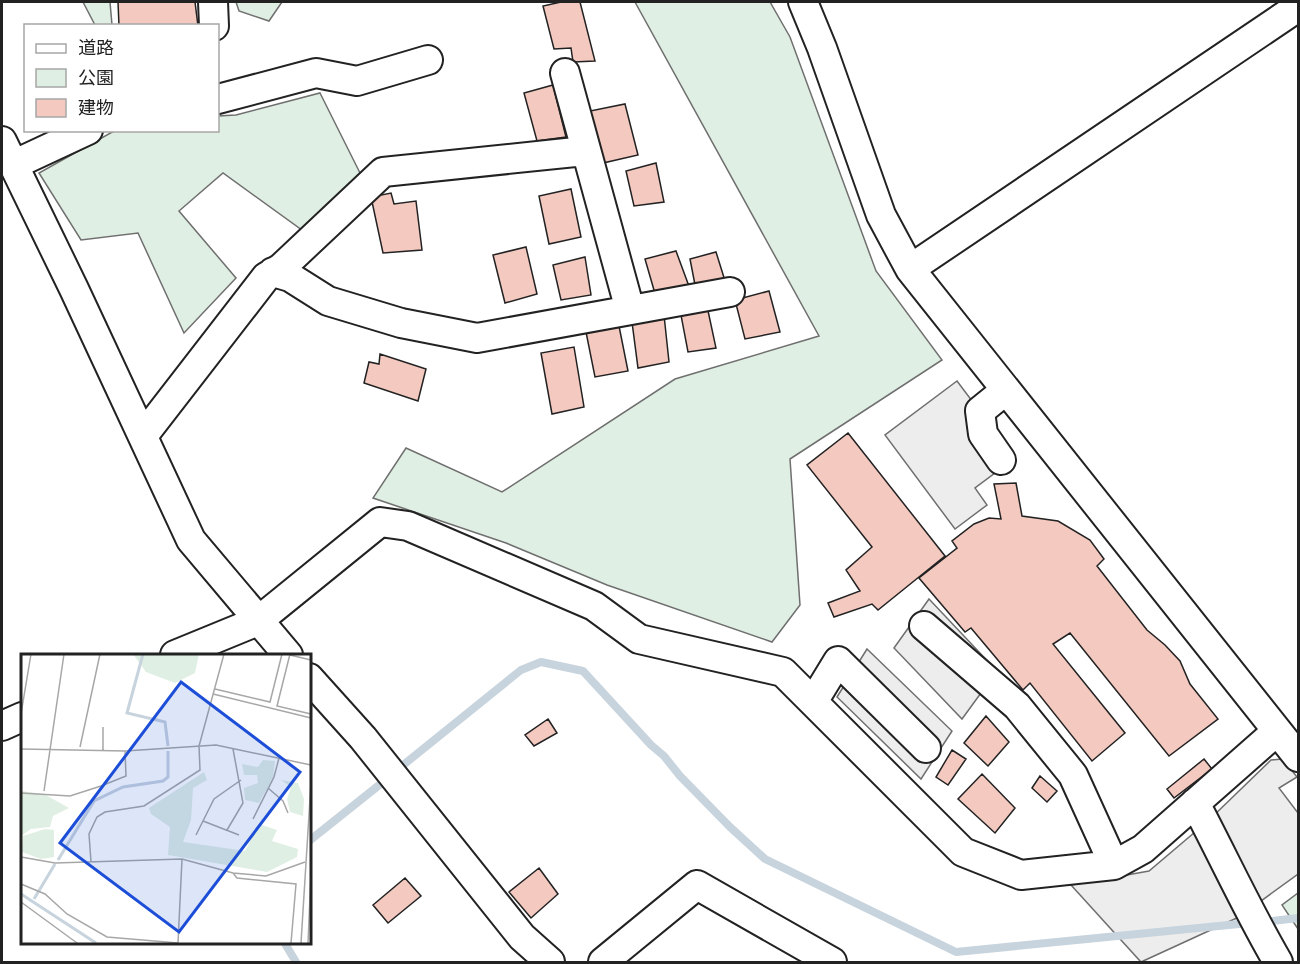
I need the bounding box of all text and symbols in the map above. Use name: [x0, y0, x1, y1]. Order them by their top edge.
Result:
legend: [24, 24, 219, 132]
text: 道路: [78, 35, 114, 59]
text: 公園: [78, 65, 114, 89]
text: 建物: [78, 95, 114, 119]
inset map: [21, 654, 310, 943]

